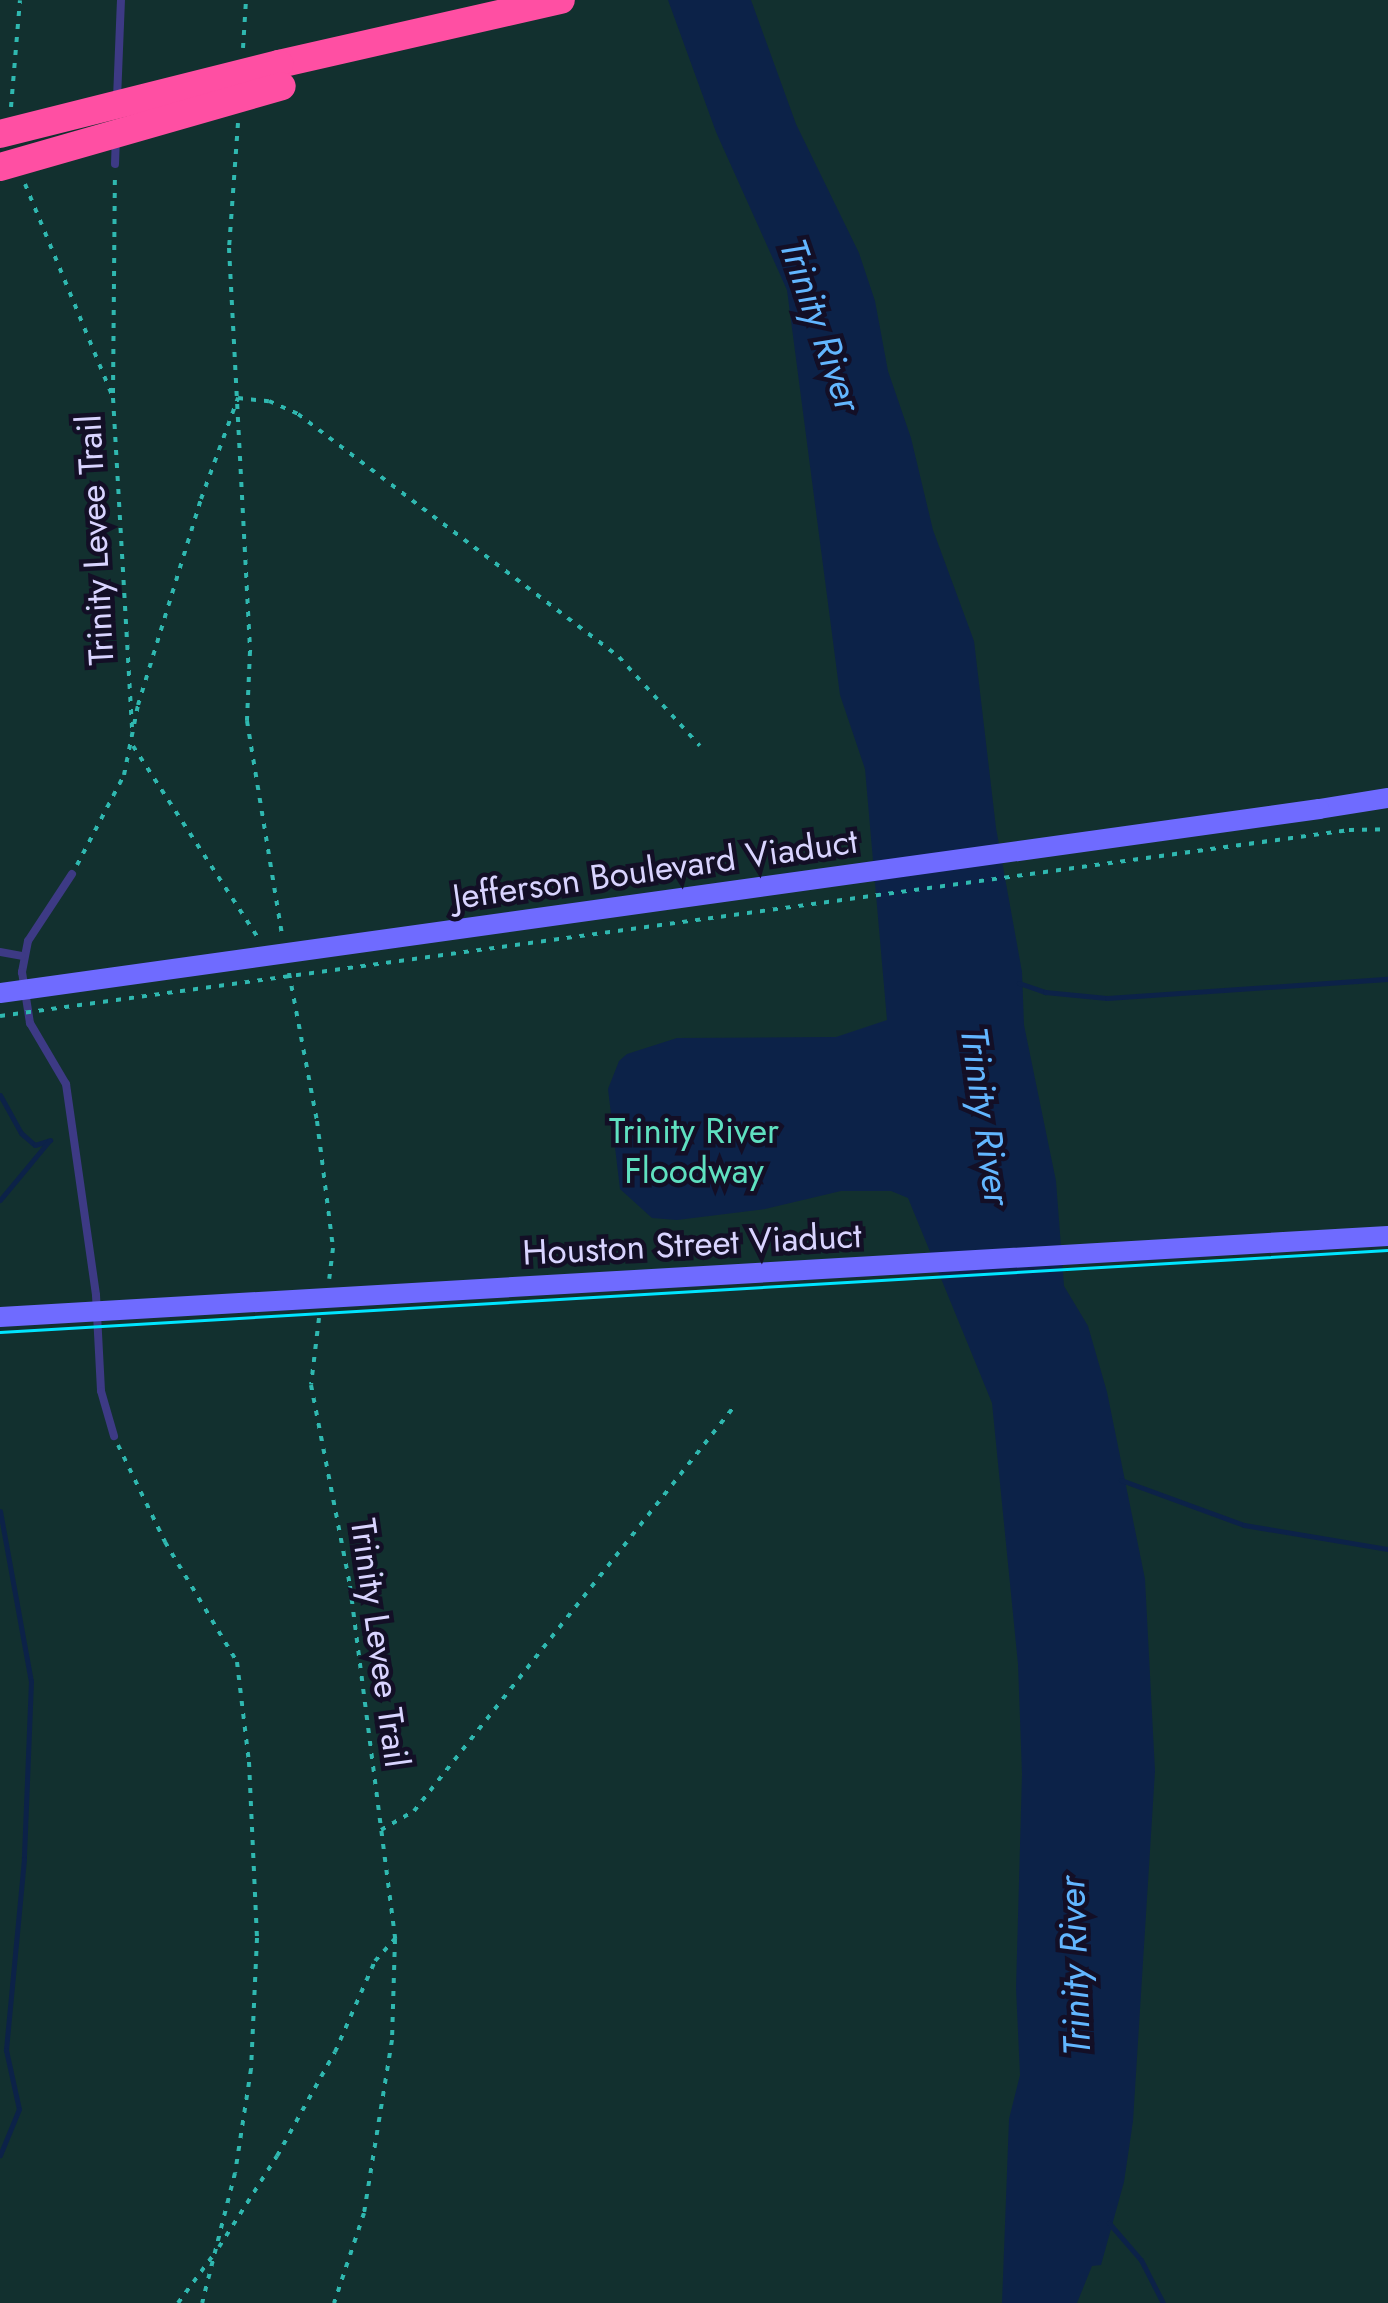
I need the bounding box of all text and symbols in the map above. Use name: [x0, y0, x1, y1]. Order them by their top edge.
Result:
water label: Trinity River: [770, 233, 872, 417]
street label: Trinity Levee Trail: [67, 414, 123, 666]
street label: Jefferson Boulevard Viaduct: [450, 820, 860, 918]
water label: Trinity River: [951, 1024, 1021, 1208]
park label: Trinity River Floodway: [609, 1110, 779, 1192]
street label: Houston Street Viaduct: [521, 1214, 863, 1274]
street label: Trinity Levee Trail: [342, 1516, 418, 1770]
water label: Trinity River: [1048, 1876, 1100, 2056]

